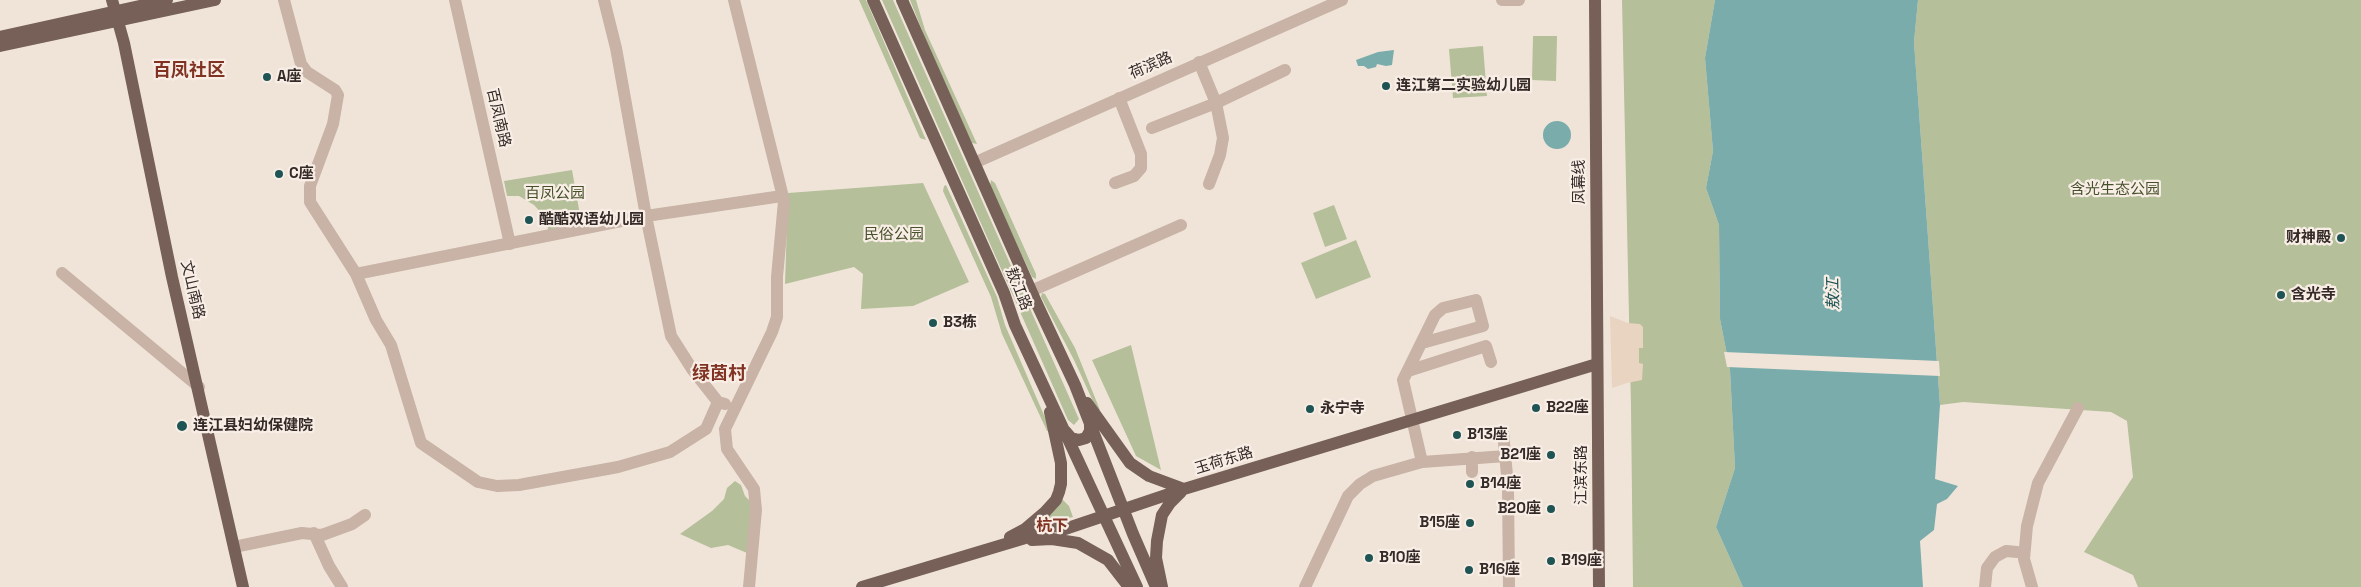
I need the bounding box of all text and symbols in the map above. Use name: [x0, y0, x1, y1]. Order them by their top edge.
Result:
street label: 荷滨路: [1127, 49, 1175, 83]
district label: 百凤社区: [153, 60, 225, 82]
place label: A座: [277, 68, 302, 86]
marker: A座: [261, 71, 273, 83]
place label: 连江第二实验幼儿园: [1396, 77, 1531, 95]
marker: 连江第二实验幼儿园: [1380, 80, 1392, 92]
street label: 百凤南路: [482, 87, 514, 149]
street label: 凤幕线: [1571, 160, 1589, 204]
place label: C座: [289, 165, 314, 183]
marker: C座: [273, 168, 285, 180]
park label: 含光生态公园: [2070, 181, 2160, 199]
park label: 百凤公园: [525, 185, 585, 203]
place label: 酷酷双语幼儿园: [539, 211, 644, 229]
marker: 酷酷双语幼儿园: [523, 214, 535, 226]
park label: 民俗公园: [864, 226, 924, 244]
place label: 财神殿: [2286, 229, 2331, 247]
marker: 财神殿: [2335, 232, 2347, 244]
street label: 文山南路: [176, 259, 208, 321]
street label: 敖江路: [1001, 265, 1035, 313]
water label: 敖江: [1824, 278, 1844, 310]
place label: 含光寺: [2291, 286, 2336, 304]
marker: 含光寺: [2275, 289, 2287, 301]
place label: B3栋: [943, 314, 977, 332]
marker: B3栋: [927, 317, 939, 329]
district label: 绿茵村: [692, 363, 746, 385]
place label: B22座: [1546, 399, 1589, 417]
place label: 永宁寺: [1320, 400, 1365, 418]
marker: B22座: [1530, 402, 1542, 414]
marker: 永宁寺: [1304, 403, 1316, 415]
place label: 连江县妇幼保健院: [193, 417, 313, 435]
marker: 连江县妇幼保健院: [175, 419, 189, 433]
place label: B13座: [1467, 426, 1508, 444]
marker: B13座: [1451, 429, 1463, 441]
street label: 玉荷东路: [1193, 444, 1255, 478]
street label: 江滨东路: [1573, 445, 1591, 505]
place label: B21座: [1500, 446, 1541, 464]
marker: B21座: [1545, 449, 1557, 461]
place label: B14座: [1480, 475, 1521, 493]
marker: B14座: [1464, 478, 1476, 490]
place label: B20座: [1497, 500, 1541, 518]
marker: B20座: [1545, 503, 1557, 515]
place label: B15座: [1419, 514, 1460, 532]
district label: 杭下: [1036, 517, 1068, 537]
marker: B15座: [1464, 517, 1476, 529]
place label: B10座: [1379, 549, 1420, 567]
marker: B10座: [1363, 552, 1375, 564]
place label: B19座: [1561, 552, 1602, 570]
marker: B19座: [1545, 555, 1557, 567]
place label: B16座: [1479, 561, 1520, 579]
marker: B16座: [1463, 564, 1475, 576]

